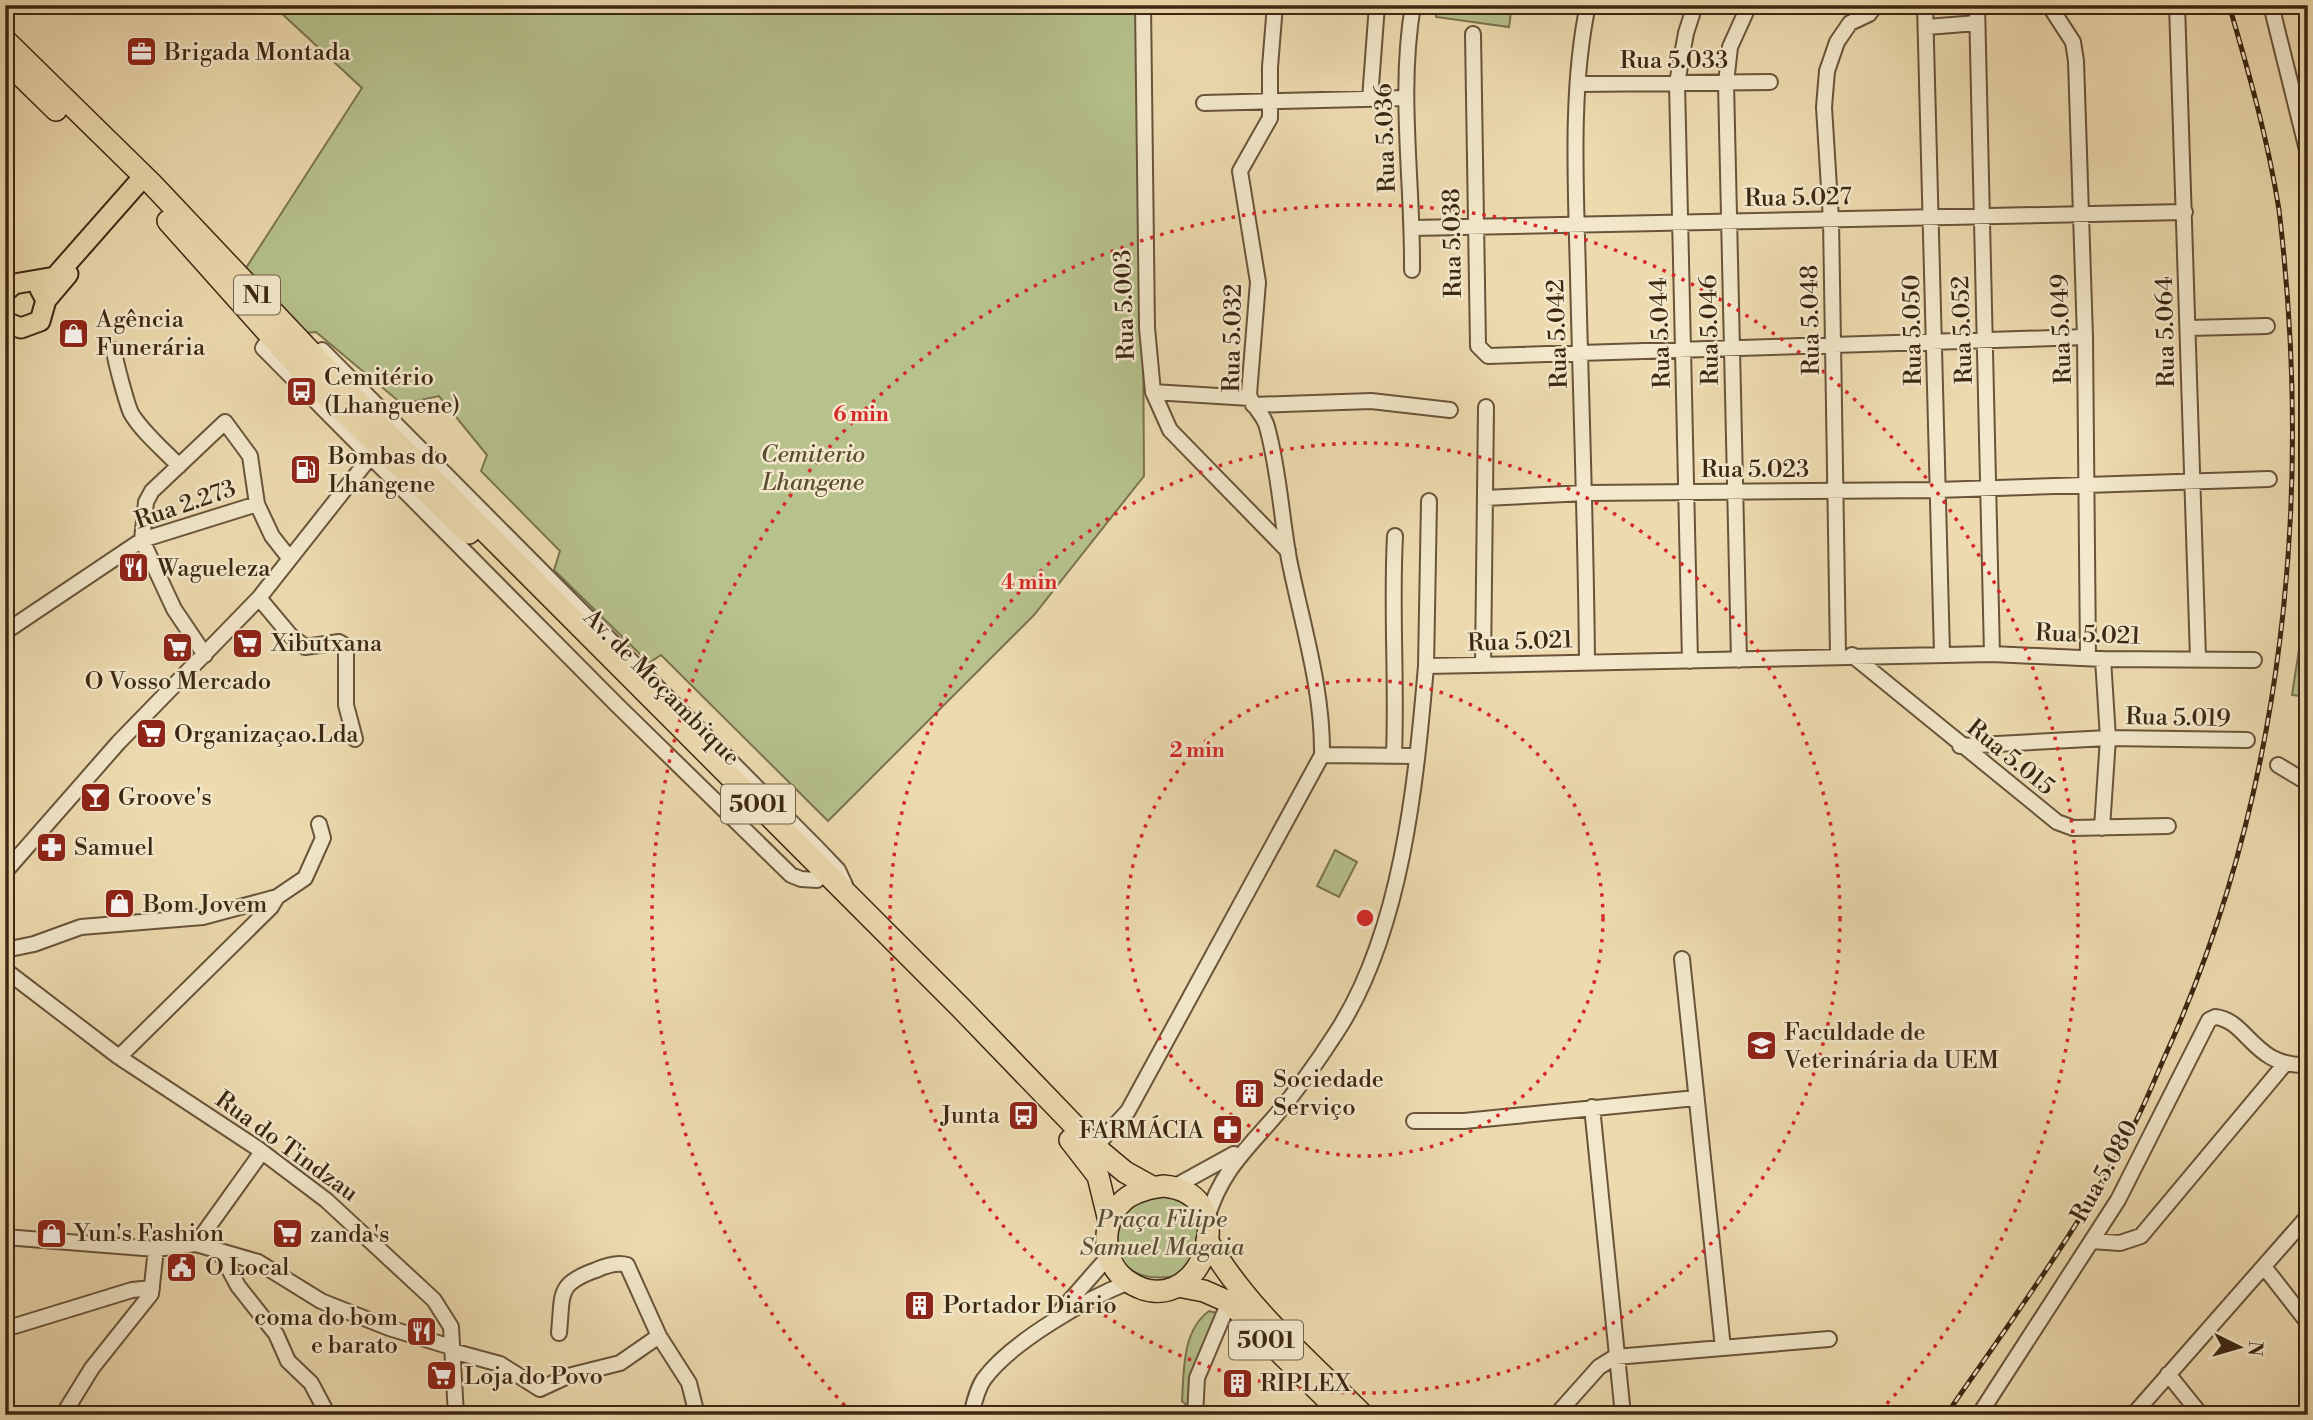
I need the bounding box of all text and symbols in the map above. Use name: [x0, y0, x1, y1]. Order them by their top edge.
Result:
office icon: Brigada Montada: [124, 35, 158, 69]
place label: Brigada Montada: [163, 38, 352, 68]
street label: Rua 5.033: [1620, 46, 1728, 76]
street label: Rua 5.036: [1369, 83, 1403, 193]
street label: Rua 5.027: [1744, 182, 1852, 214]
street label: Rua 5.038: [1437, 188, 1469, 298]
street label: Rua 5.003: [1108, 249, 1142, 361]
street label: Rua 5.048: [1795, 264, 1827, 376]
street label: Rua 5.049: [2045, 273, 2079, 385]
street label: Rua 5.046: [1694, 274, 1726, 386]
street label: Rua 5.050: [1897, 274, 1929, 386]
street label: Rua 5.052: [1946, 275, 1980, 385]
road number: N1: [234, 276, 280, 314]
street label: Rua 5.064: [2150, 276, 2182, 388]
street label: Rua 5.044: [1644, 277, 1678, 389]
street label: Rua 5.042: [1541, 279, 1575, 389]
street label: Rua 5.032: [1217, 283, 1249, 393]
place label: Agência Funerária: [95, 305, 206, 363]
shop icon: Agência Funerária: [56, 316, 90, 350]
place label: Cemitério (Lhanguene): [324, 363, 460, 421]
bus stop icon: Cemitério (Lhanguene): [284, 374, 318, 408]
text: 6 min: [833, 402, 889, 428]
park label: Cemiterio Lhangene: [761, 440, 865, 498]
place label: Bombas do Lhangene: [327, 442, 448, 500]
fuel station icon: Bombas do Lhangene: [288, 453, 322, 487]
street label: Rua 5.023: [1701, 455, 1809, 485]
street label: Rua 2.273: [131, 474, 240, 536]
restaurant icon: Wagueleza: [117, 551, 151, 585]
place label: Wagueleza: [156, 554, 271, 584]
text: 4 min: [1001, 570, 1057, 596]
street label: Av. de Moçambique: [576, 602, 746, 772]
street label: Rua 5.021: [2035, 618, 2142, 652]
street label: Rua 5.021: [1467, 625, 1574, 659]
supermarket icon: Xibutxana: [231, 626, 265, 660]
place label: Xibutxana: [270, 629, 383, 659]
supermarket icon: O Vosso Mercado: [161, 630, 195, 664]
place label: O Vosso Mercado: [85, 667, 271, 697]
street label: Rua 5.019: [2125, 702, 2231, 734]
street label: Rua 5.015: [1960, 713, 2061, 802]
supermarket icon: Organizaçao.Lda: [134, 717, 168, 751]
place label: Organizaçao.Lda: [174, 720, 359, 750]
text: 2 min: [1169, 738, 1225, 764]
bar icon: Groove's: [78, 780, 112, 814]
place label: Groove's: [118, 783, 212, 813]
road number: 5001: [721, 784, 795, 824]
pharmacy icon: Samuel: [34, 830, 68, 864]
place label: Samuel: [74, 833, 154, 863]
shop icon: Bom Jovem: [103, 887, 137, 921]
place label: Bom Jovem: [142, 890, 267, 920]
centre of rings: [1353, 906, 1377, 930]
place label: Faculdade de Veterinária da UEM: [1783, 1018, 1999, 1076]
school or university icon: Faculdade de Veterinária da UEM: [1744, 1029, 1778, 1063]
place label: Sociedade Serviço: [1273, 1065, 1384, 1123]
building icon: Sociedade Serviço: [1233, 1076, 1267, 1110]
street label: Rua do Tindzau: [209, 1085, 364, 1209]
bus stop icon: Junta: [1006, 1098, 1040, 1132]
place label: Junta: [940, 1101, 1001, 1131]
pharmacy icon: FARMÁCIA: [1210, 1113, 1244, 1147]
place label: FARMÁCIA: [1079, 1115, 1205, 1146]
street label: Rua 5.080: [2064, 1115, 2145, 1228]
park label: Praça Filipe Samuel Magaia: [1080, 1205, 1245, 1263]
shop icon: Yun's Fashion: [34, 1216, 68, 1250]
supermarket icon: zanda's: [270, 1217, 304, 1251]
place label: Yun's Fashion: [72, 1219, 224, 1249]
place label: zanda's: [310, 1220, 390, 1250]
public building icon: O Local: [165, 1250, 199, 1284]
place label: O Local: [205, 1253, 289, 1283]
building icon: Portador Diario: [903, 1288, 937, 1322]
place label: Portador Diario: [943, 1291, 1117, 1321]
place label: coma do bom e barato: [254, 1303, 398, 1361]
north arrow: [2204, 1312, 2274, 1382]
restaurant icon: coma do bom e barato: [404, 1314, 438, 1348]
road number: 5001: [1229, 1320, 1303, 1359]
text: N: [2242, 1340, 2268, 1357]
supermarket icon: Loja do Povo: [424, 1359, 458, 1393]
place label: Loja do Povo: [464, 1362, 603, 1392]
building icon: RIPLEX: [1220, 1366, 1254, 1400]
place label: RIPLEX: [1260, 1369, 1352, 1399]

